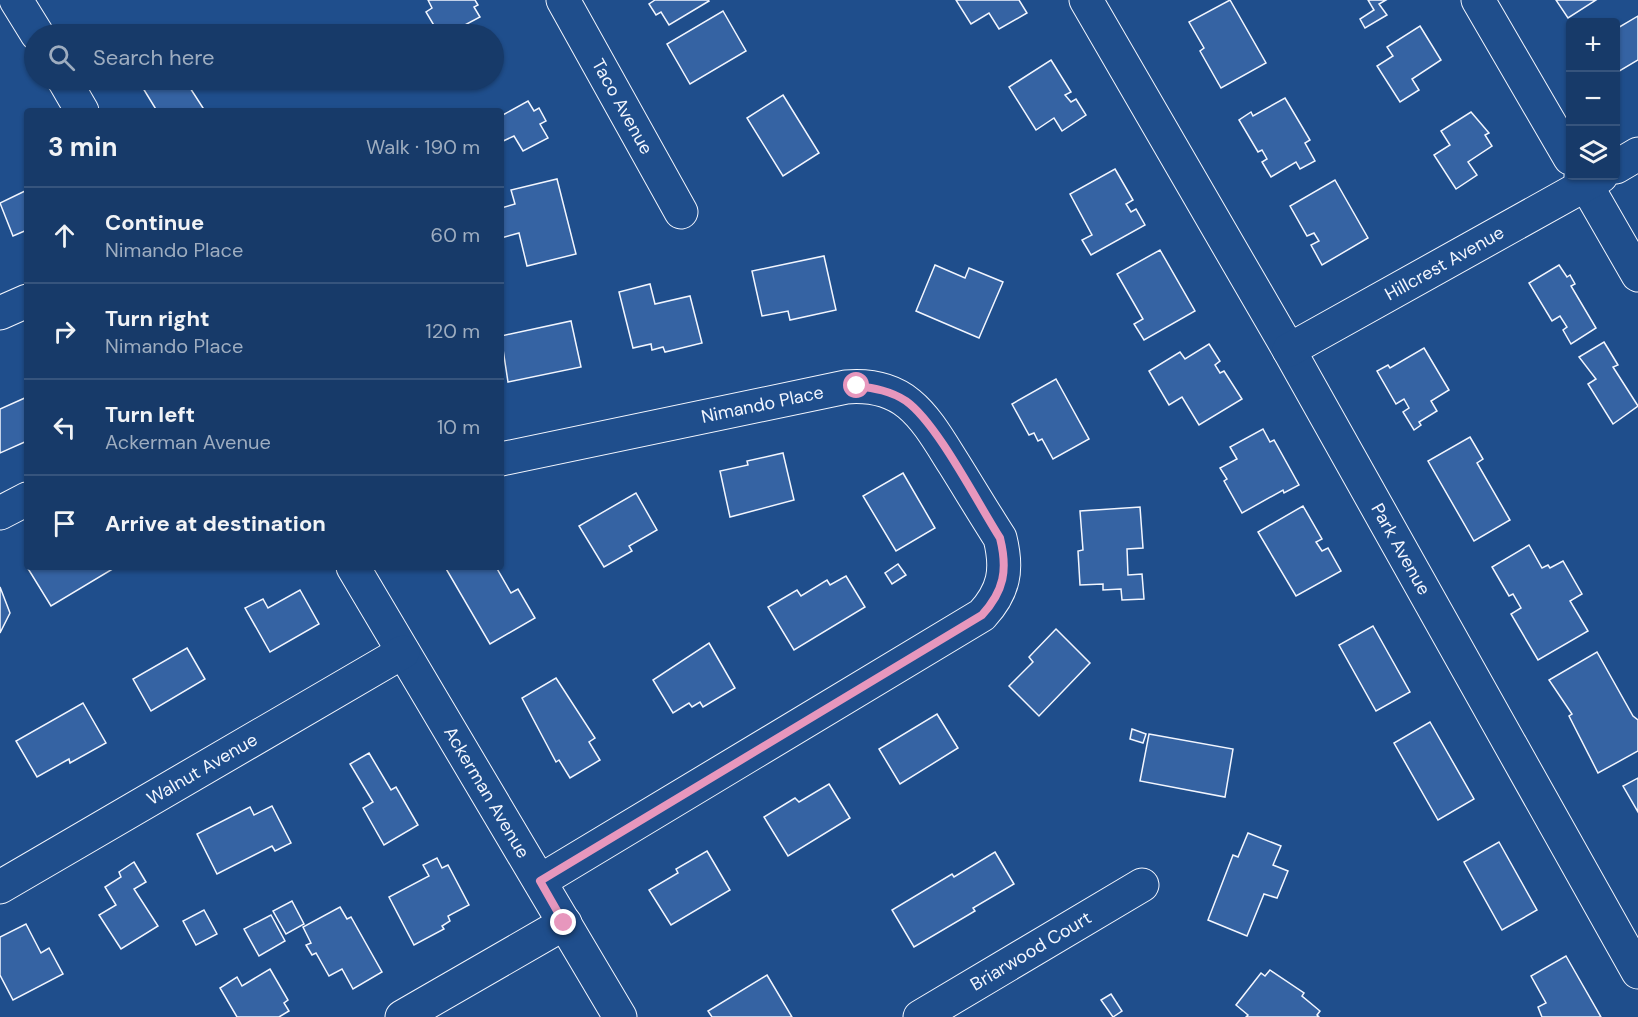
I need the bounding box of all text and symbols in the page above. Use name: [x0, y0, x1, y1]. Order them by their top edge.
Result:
map controls: [1566, 18, 1620, 180]
button: +: [1566, 18, 1620, 72]
search box: [24, 24, 504, 90]
icon: search: [45, 41, 78, 74]
text: Search here: [93, 43, 214, 72]
street label: Taco Avenue: [586, 55, 658, 159]
button: −: [1566, 72, 1620, 126]
button: layers: [1566, 126, 1620, 180]
text: 3 min: [48, 130, 117, 164]
text: Walk · 190 m: [366, 134, 480, 160]
text: Continue: [105, 208, 204, 237]
icon: ahead: [48, 219, 81, 252]
street label: Hillcrest Avenue: [1380, 220, 1508, 306]
text: 60 m: [431, 222, 480, 248]
text: Nimando Place: [105, 237, 243, 263]
text: Turn right: [105, 304, 210, 333]
icon: right: [48, 315, 81, 348]
text: 120 m: [426, 318, 480, 344]
text: Nimando Place: [105, 333, 243, 359]
route start: [843, 372, 869, 398]
street label: Nimando Place: [699, 380, 826, 429]
text: Turn left: [105, 400, 195, 429]
icon: left: [48, 411, 81, 444]
text: 10 m: [437, 414, 480, 440]
text: Ackerman Avenue: [105, 429, 271, 455]
street label: Park Avenue: [1365, 499, 1436, 599]
icon: arrive: [48, 507, 81, 540]
text: Arrive at destination: [105, 509, 326, 538]
street label: Ackerman Avenue: [438, 722, 535, 863]
street label: Walnut Avenue: [142, 727, 262, 811]
street label: Briarwood Court: [966, 906, 1096, 996]
route end: [550, 909, 576, 935]

